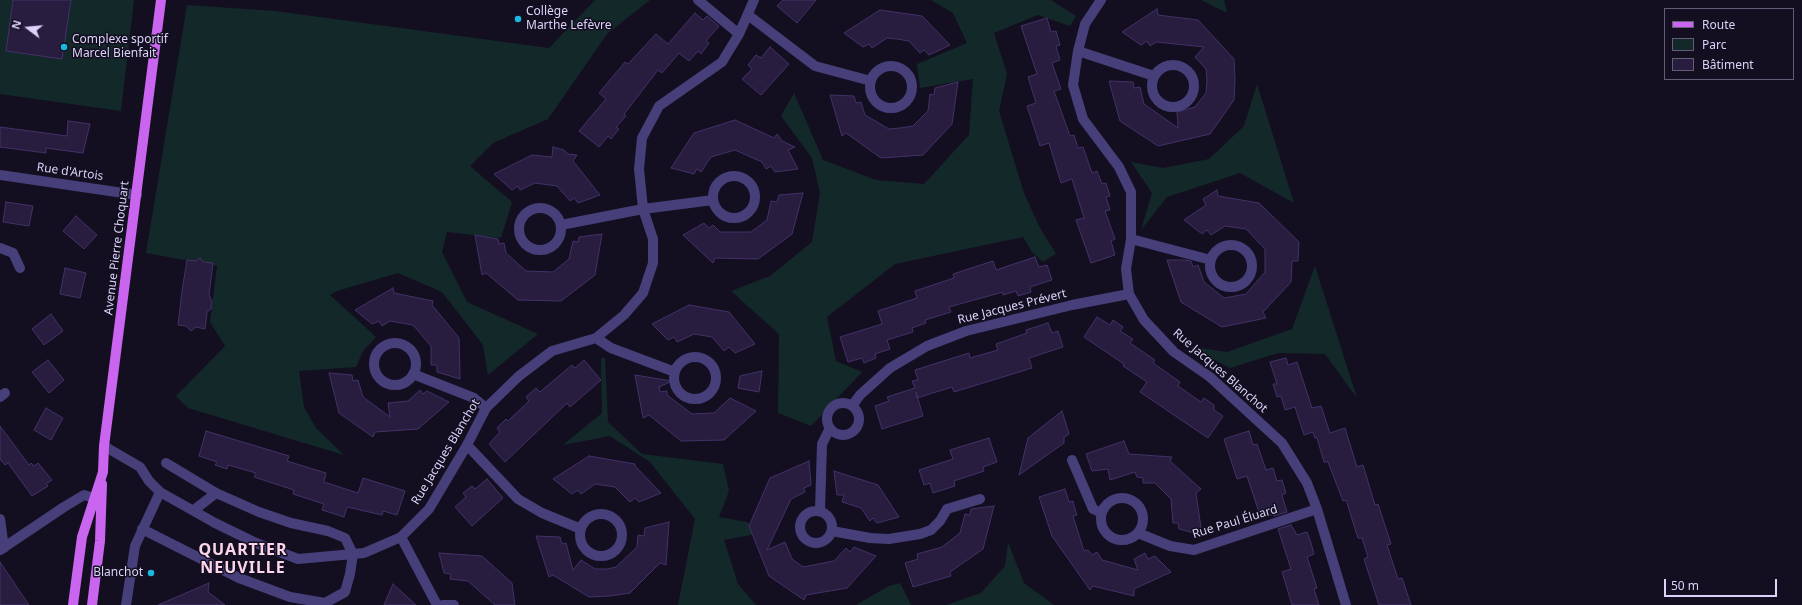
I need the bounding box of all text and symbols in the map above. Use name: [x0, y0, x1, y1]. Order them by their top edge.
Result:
place label: Collège Marthe Lefèvre: [526, 5, 611, 33]
north arrow: [8, 8, 48, 48]
legend: [1664, 8, 1794, 80]
marker: Collège Marthe Lefèvre: [513, 14, 523, 24]
text: Route: [1702, 16, 1735, 33]
text: N: [8, 18, 24, 31]
place label: Complexe sportif Marcel Bienfait: [72, 33, 168, 61]
text: Parc: [1702, 36, 1726, 53]
marker: Complexe sportif Marcel Bienfait: [59, 42, 69, 52]
text: Bâtiment: [1702, 56, 1754, 73]
street label: Rue d'Artois: [36, 160, 104, 184]
street label: Avenue Pierre Choquart: [102, 180, 132, 316]
street label: Rue Jacques Prévert: [956, 287, 1068, 327]
street label: Rue Jacques Blanchot: [1170, 326, 1270, 416]
street label: Rue Jacques Blanchot: [409, 397, 483, 507]
street label: Rue Paul Éluard: [1191, 502, 1279, 542]
district label: QUARTIER NEUVILLE: [198, 540, 288, 578]
place label: Blanchot: [93, 566, 143, 580]
marker: Blanchot: [146, 568, 156, 578]
scale bar: [1666, 571, 1779, 597]
text: 50 m: [1671, 577, 1699, 594]

